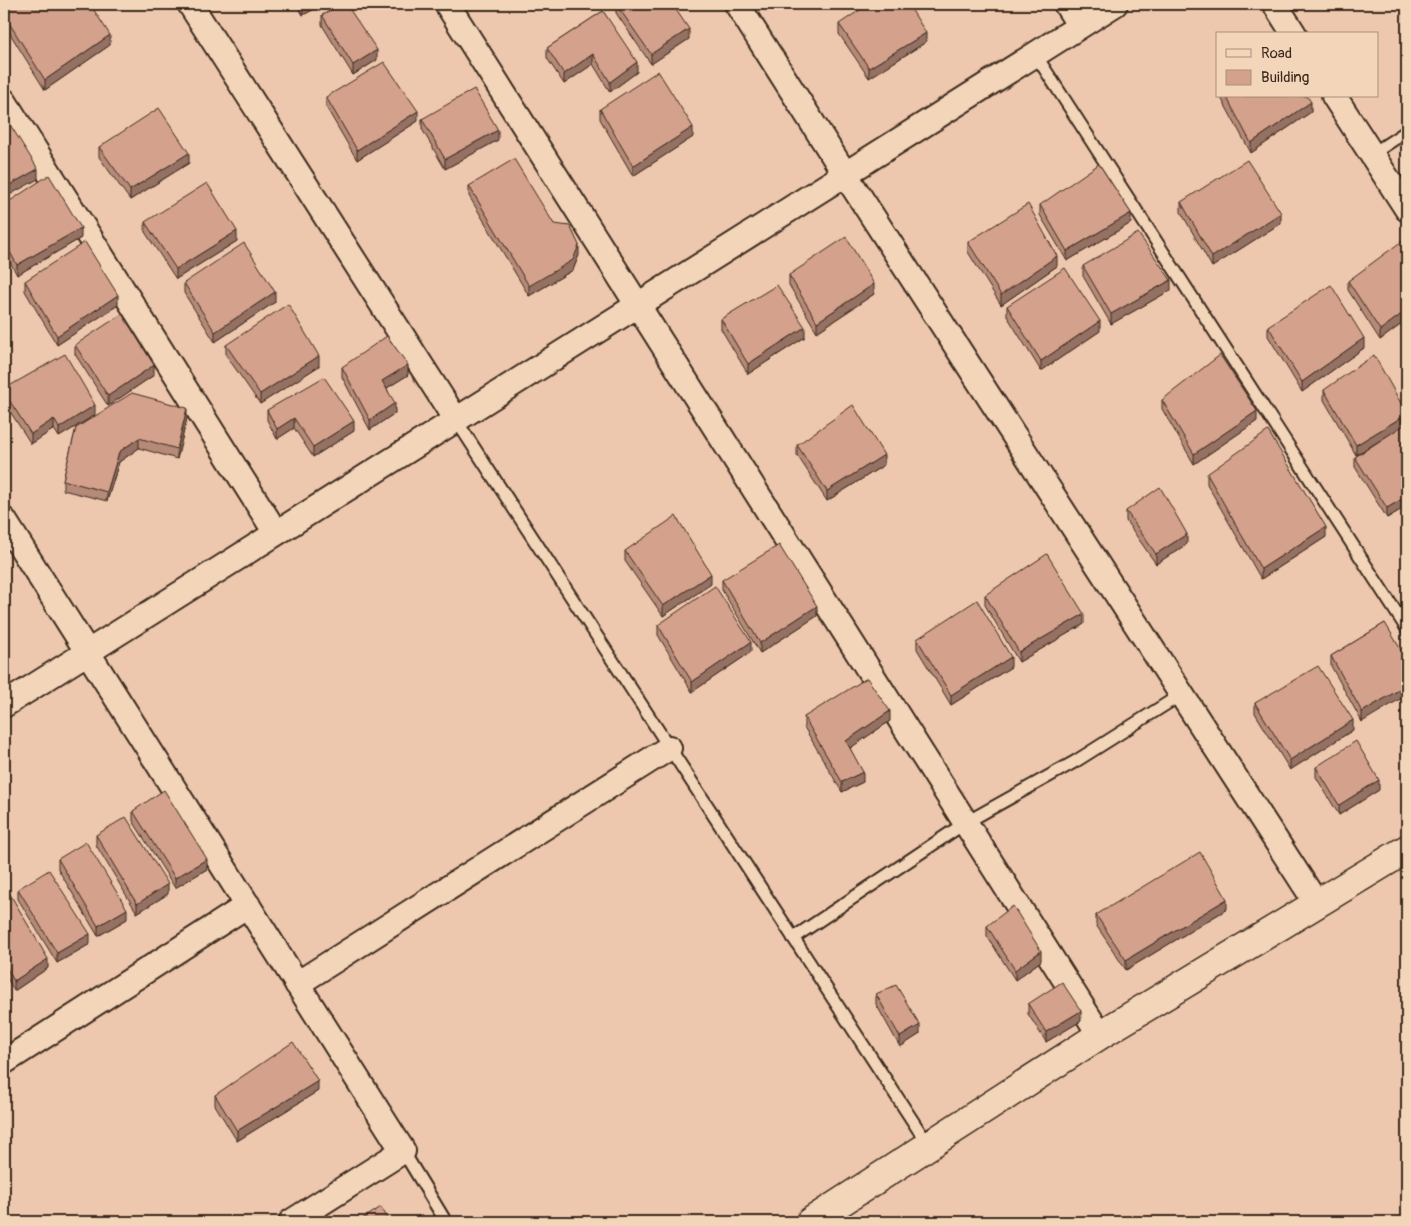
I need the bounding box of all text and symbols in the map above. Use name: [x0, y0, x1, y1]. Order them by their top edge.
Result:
legend: [1216, 32, 1378, 98]
text: Road: [1261, 44, 1292, 63]
text: Building: [1261, 68, 1309, 87]

